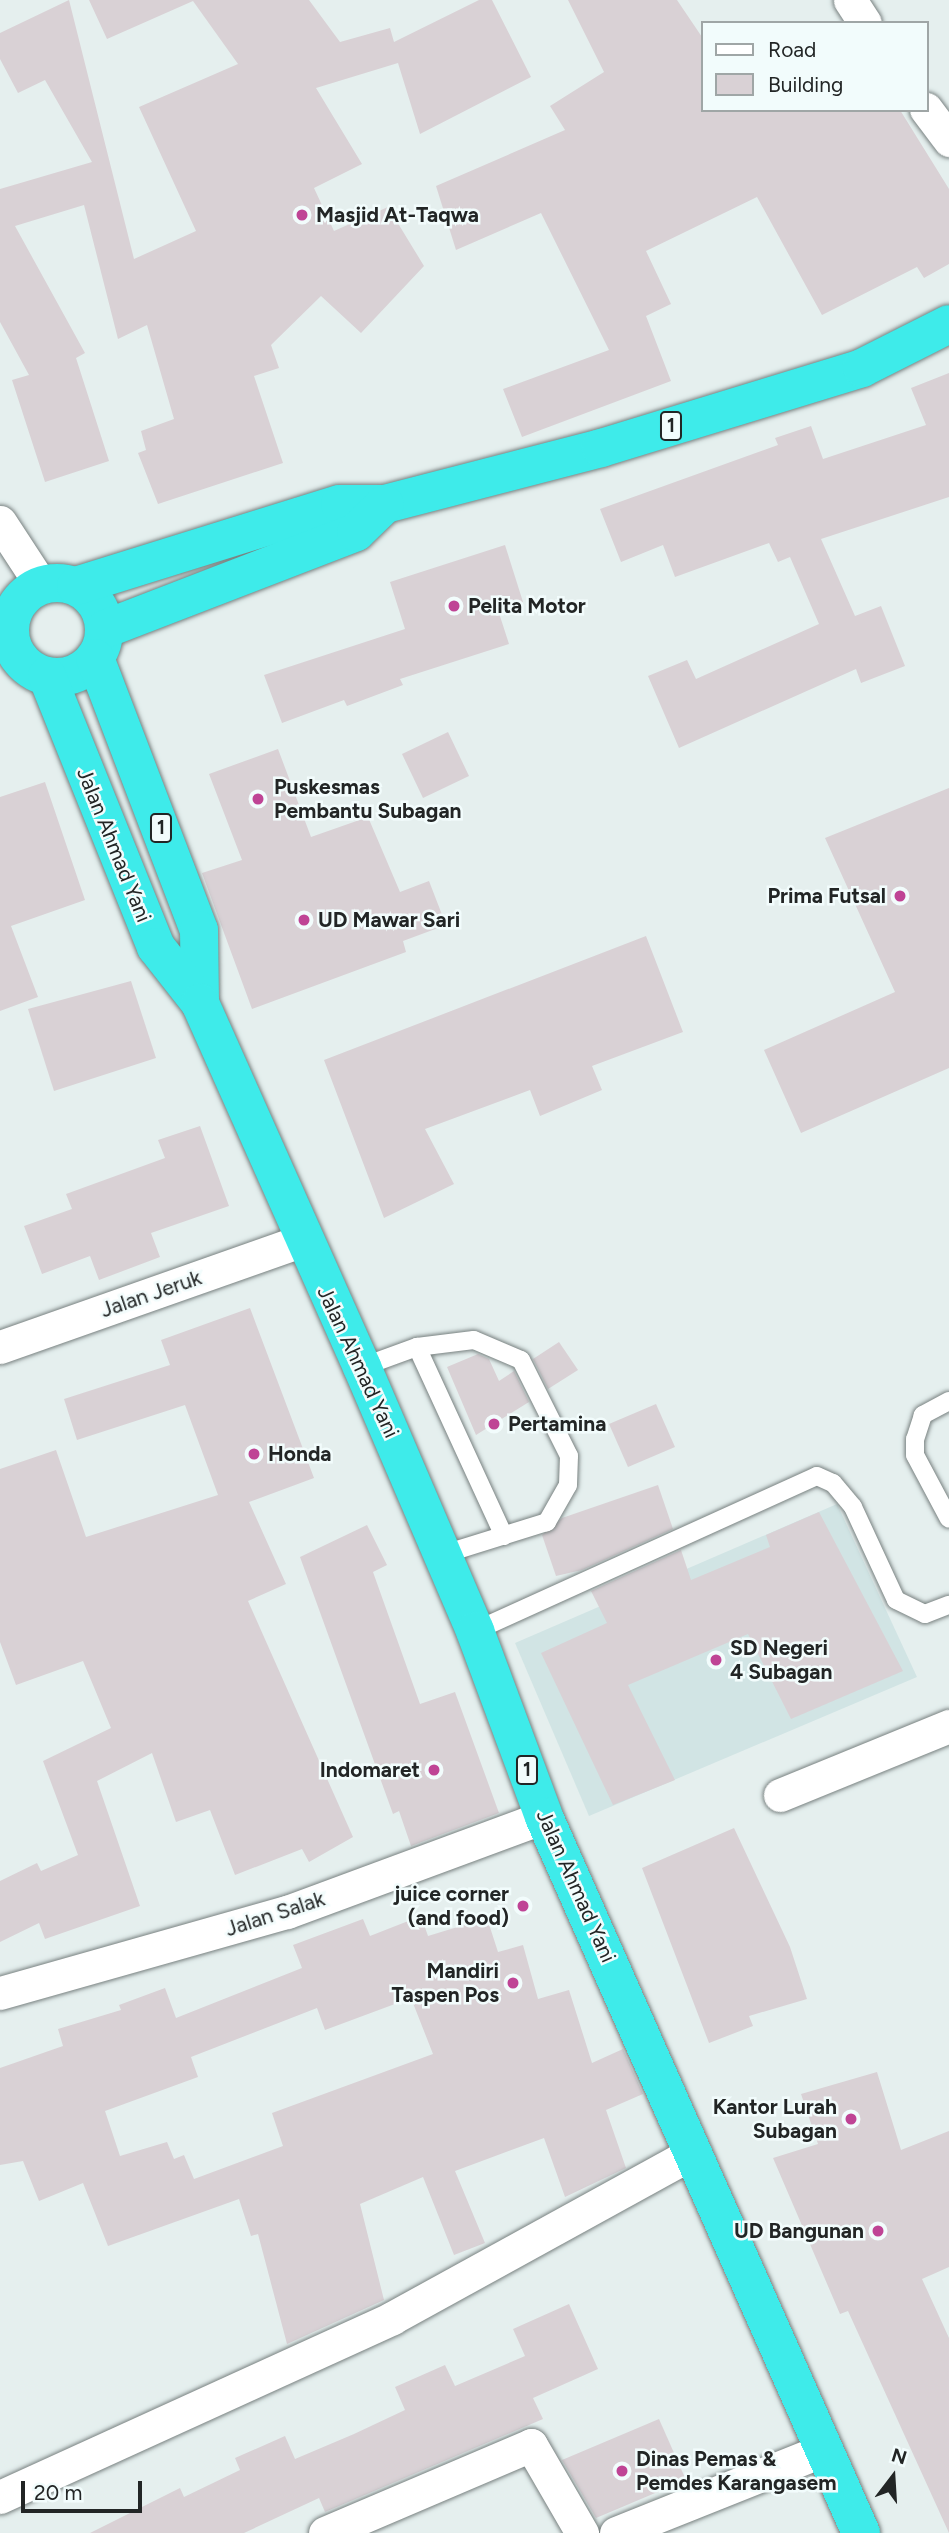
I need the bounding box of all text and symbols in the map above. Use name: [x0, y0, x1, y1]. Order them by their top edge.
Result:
legend: [701, 21, 928, 112]
text: Road: [768, 37, 816, 62]
text: Building: [768, 72, 843, 97]
place label: Masjid At-Taqwa: [316, 202, 479, 228]
marker: Masjid At-Taqwa: [294, 207, 310, 223]
road number: 1: [659, 410, 683, 442]
place label: Pelita Motor: [468, 593, 586, 619]
marker: Pelita Motor: [446, 598, 462, 614]
street label: Jalan Ahmad Yani: [72, 764, 156, 926]
place label: Puskesmas Pembantu Subagan: [274, 774, 462, 824]
marker: Puskesmas Pembantu Subagan: [248, 789, 268, 809]
road number: 1: [149, 813, 173, 844]
place label: Prima Futsal: [767, 883, 886, 909]
marker: Prima Futsal: [892, 888, 908, 904]
place label: UD Mawar Sari: [318, 907, 460, 933]
marker: UD Mawar Sari: [296, 912, 312, 928]
street label: Jalan Jeruk: [97, 1265, 205, 1323]
street label: Jalan Ahmad Yani: [312, 1282, 404, 1442]
place label: Pertamina: [508, 1411, 606, 1437]
marker: Pertamina: [486, 1416, 502, 1432]
place label: Honda: [268, 1441, 332, 1467]
marker: Honda: [246, 1446, 262, 1462]
place label: SD Negeri 4 Subagan: [730, 1635, 832, 1685]
marker: SD Negeri 4 Subagan: [708, 1652, 724, 1668]
road number: 1: [515, 1754, 539, 1786]
place label: Indomaret: [320, 1757, 420, 1783]
marker: Indomaret: [426, 1762, 442, 1778]
street label: Jalan Ahmad Yani: [531, 1806, 621, 1966]
place label: juice corner (and food): [394, 1881, 509, 1931]
street label: Jalan Salak: [222, 1886, 328, 1942]
marker: juice corner (and food): [515, 1898, 531, 1914]
place label: Mandiri Taspen Pos: [392, 1958, 499, 2008]
marker: Mandiri Taspen Pos: [505, 1975, 521, 1991]
place label: Kantor Lurah Subagan: [713, 2094, 837, 2144]
marker: Kantor Lurah Subagan: [843, 2111, 859, 2127]
place label: UD Bangunan: [734, 2218, 864, 2244]
marker: UD Bangunan: [870, 2223, 886, 2239]
north arrow: [858, 2442, 928, 2512]
text: N: [889, 2443, 910, 2470]
place label: Dinas Pemas & Pemdes Karangasem: [636, 2446, 836, 2496]
marker: Dinas Pemas & Pemdes Karangasem: [614, 2463, 630, 2479]
scale bar: [24, 2466, 145, 2510]
text: 20 m: [34, 2480, 82, 2505]

